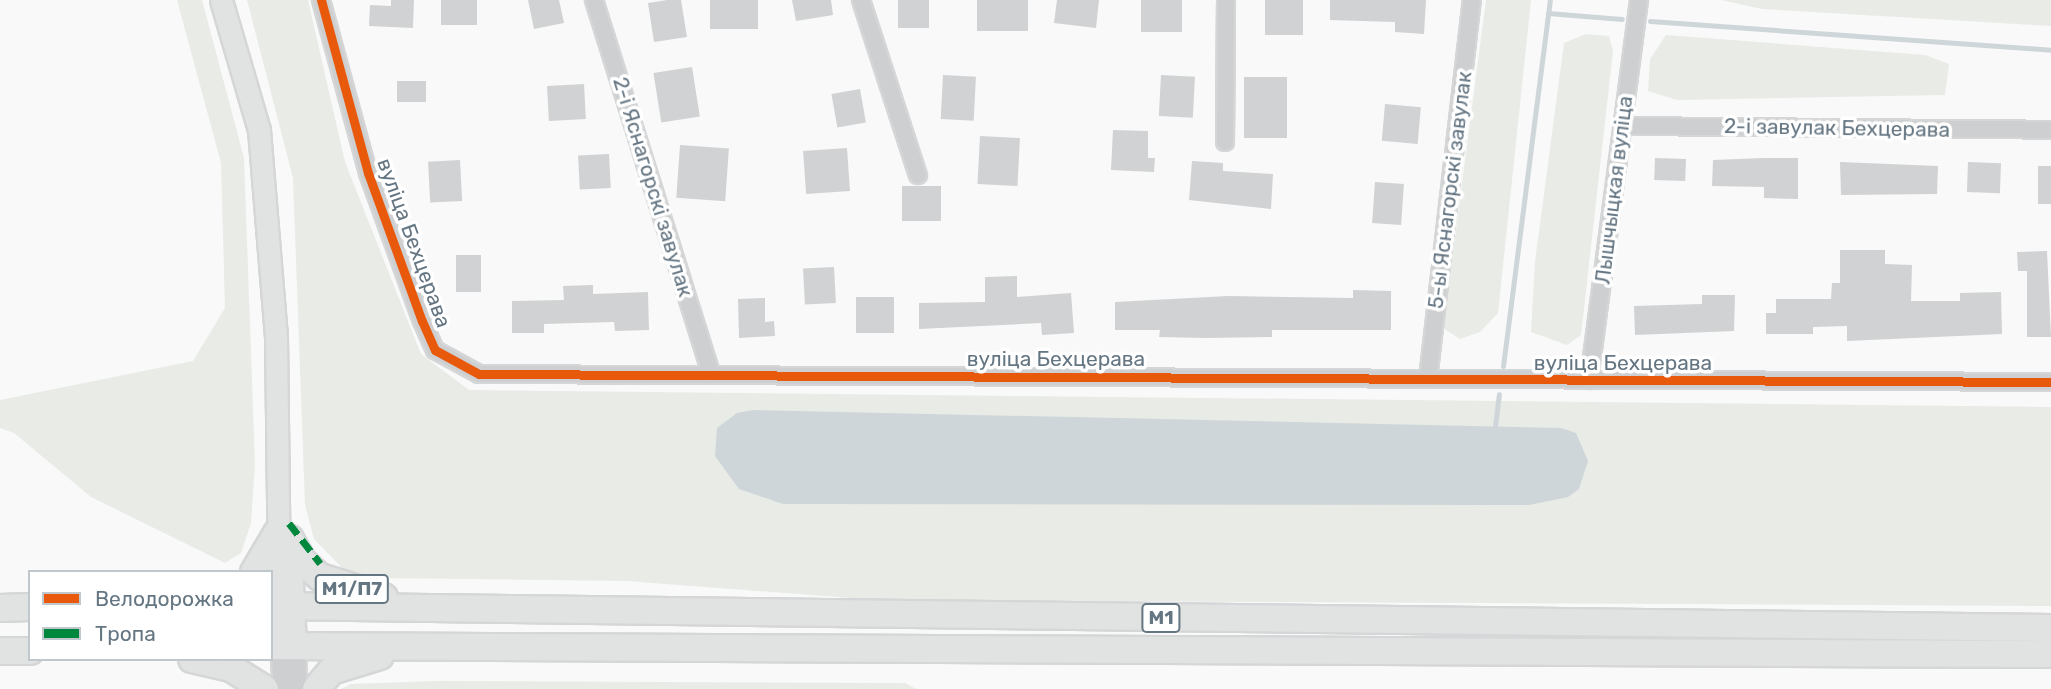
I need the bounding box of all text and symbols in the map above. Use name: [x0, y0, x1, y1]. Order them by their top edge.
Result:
street label: 5-ы Яснагорскі завулак: [1423, 70, 1477, 310]
street label: 2-і Яснагорскі завулак: [608, 74, 698, 300]
street label: Лышчыцкая вуліца: [1590, 94, 1638, 286]
street label: 2-і завулак Бехцерава: [1724, 113, 1950, 143]
street label: вуліца Бехцерава: [372, 155, 456, 331]
street label: вуліца Бехцерава: [967, 346, 1145, 372]
street label: вуліца Бехцерава: [1534, 350, 1712, 376]
legend: [28, 570, 273, 661]
road number: М1/П7: [314, 574, 390, 604]
text: Велодорожка: [95, 586, 234, 611]
road number: М1: [1140, 603, 1182, 634]
text: Тропа: [95, 621, 156, 646]

